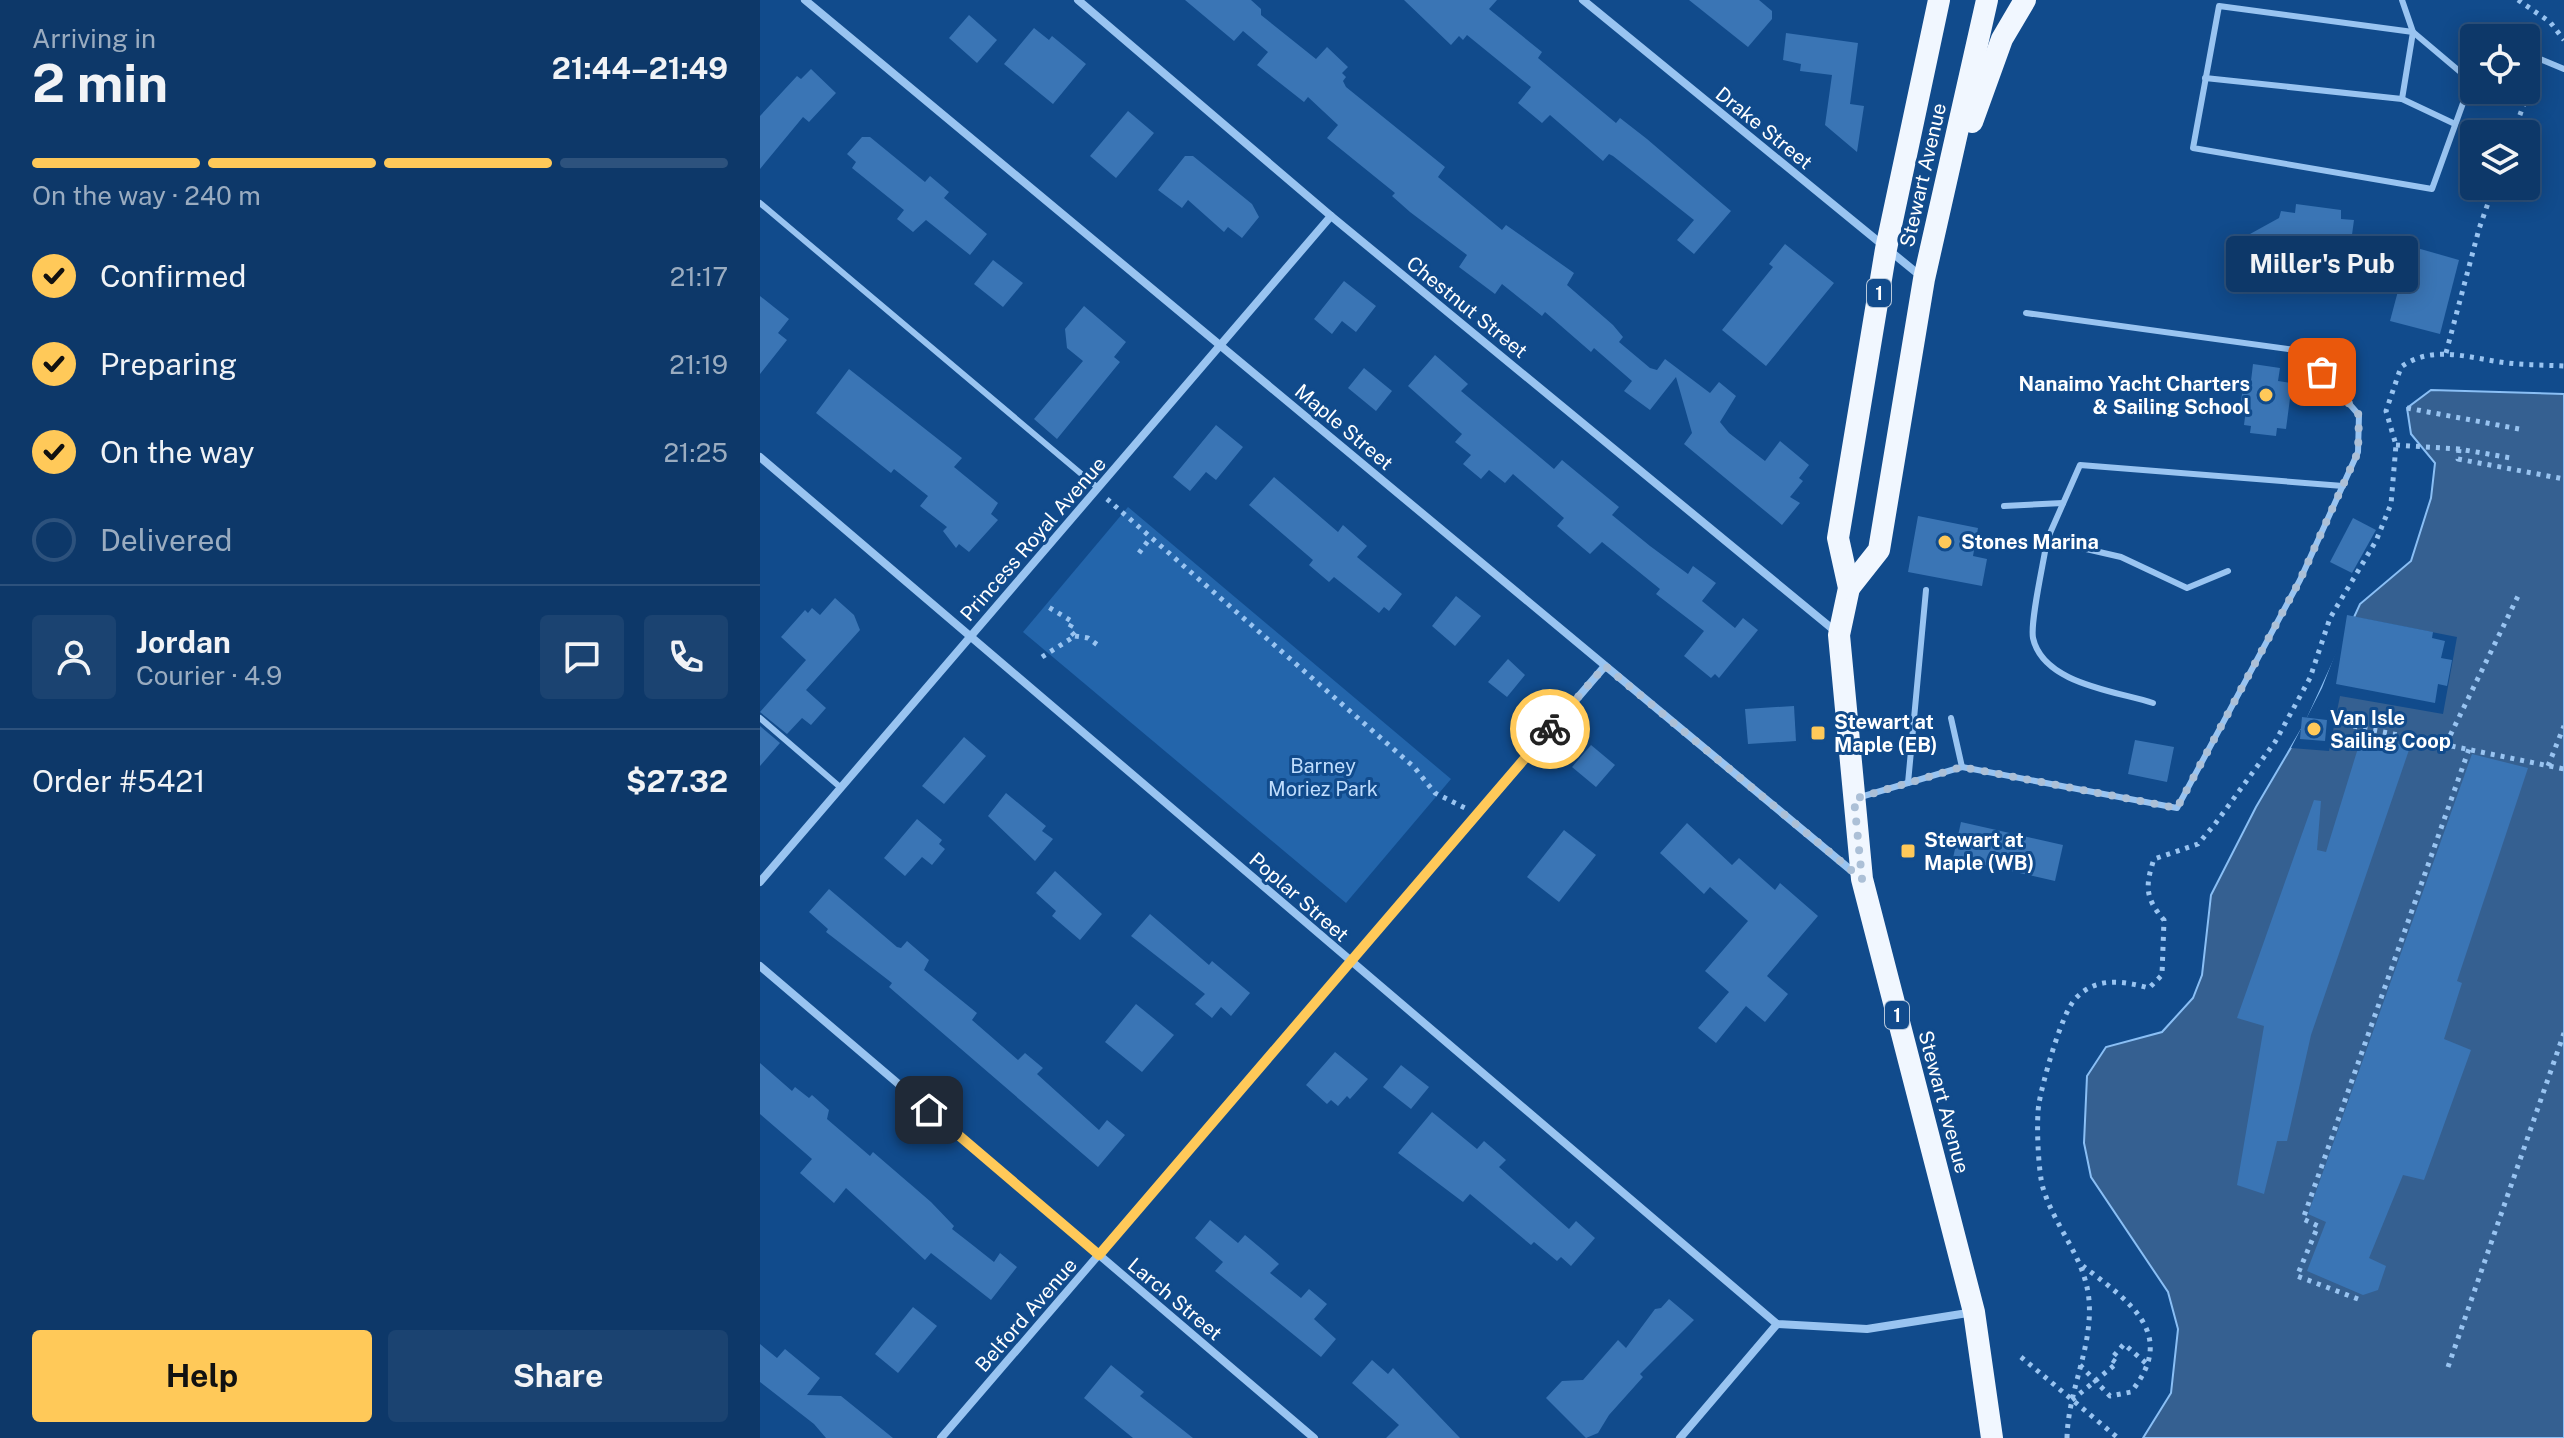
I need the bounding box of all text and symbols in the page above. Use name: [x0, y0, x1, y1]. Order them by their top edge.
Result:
text: Arriving in: [32, 23, 156, 54]
map controls: [2460, 24, 2540, 200]
button: locate: [2460, 24, 2540, 104]
text: 21:44–21:49: [552, 50, 728, 86]
text: 2 min: [32, 53, 168, 114]
street label: Drake Street: [1711, 82, 1817, 174]
street label: Stewart Avenue: [1895, 101, 1951, 249]
button: layers: [2460, 120, 2540, 200]
text: On the way · 240 m: [32, 180, 261, 211]
callout: Miller's Pub: [2226, 236, 2418, 292]
text: Miller's Pub: [2249, 248, 2395, 279]
street label: Chestnut Street: [1402, 251, 1532, 363]
icon: check: [32, 254, 76, 298]
text: Confirmed: [100, 258, 246, 294]
text: 21:17: [670, 261, 728, 292]
road number: 1: [1867, 279, 1891, 307]
pin: [2288, 338, 2356, 406]
icon: check: [32, 342, 76, 386]
text: Preparing: [100, 346, 237, 382]
text: 21:19: [669, 349, 728, 380]
icon: bag: [2300, 350, 2344, 394]
place label: Nanaimo Yacht Charters & Sailing School: [2018, 372, 2250, 419]
street label: Maple Street: [1290, 379, 1398, 475]
marker: Nanaimo Yacht Charters & Sailing School: [2257, 386, 2275, 404]
icon: check: [32, 430, 76, 474]
text: On the way: [100, 434, 254, 470]
text: 21:25: [663, 437, 728, 468]
street label: Princess Royal Avenue: [955, 452, 1111, 626]
text: Delivered: [100, 522, 232, 558]
place label: Stones Marina: [1961, 530, 2099, 554]
marker: Stones Marina: [1936, 533, 1954, 551]
button: person: [32, 615, 116, 699]
button: chat: [540, 615, 624, 699]
button: phone: [644, 615, 728, 699]
text: Jordan: [136, 624, 231, 660]
text: Courier · 4.9: [136, 660, 282, 691]
courier: [1510, 689, 1590, 769]
place label: Van Isle Sailing Coop: [2330, 706, 2451, 753]
icon: bike: [1528, 707, 1572, 751]
place label: Stewart at Maple (EB): [1834, 710, 1938, 757]
marker: Van Isle Sailing Coop: [2305, 720, 2323, 738]
marker: Stewart at Maple (EB): [1809, 724, 1827, 742]
park label: Barney Moriez Park: [1268, 754, 1378, 801]
text: Order #5421: [32, 763, 205, 799]
text: $27.32: [626, 763, 728, 799]
place label: Stewart at Maple (WB): [1924, 828, 2034, 875]
marker: Stewart at Maple (WB): [1899, 842, 1917, 860]
street label: Poplar Street: [1244, 847, 1354, 947]
road number: 1: [1885, 1001, 1909, 1029]
street label: Stewart Avenue: [1913, 1028, 1975, 1176]
pin: [895, 1076, 963, 1144]
icon: home: [907, 1088, 951, 1132]
street label: Belford Avenue: [970, 1253, 1082, 1377]
street label: Larch Street: [1123, 1253, 1227, 1345]
button: Help: [32, 1330, 372, 1422]
button: Share: [388, 1330, 728, 1422]

